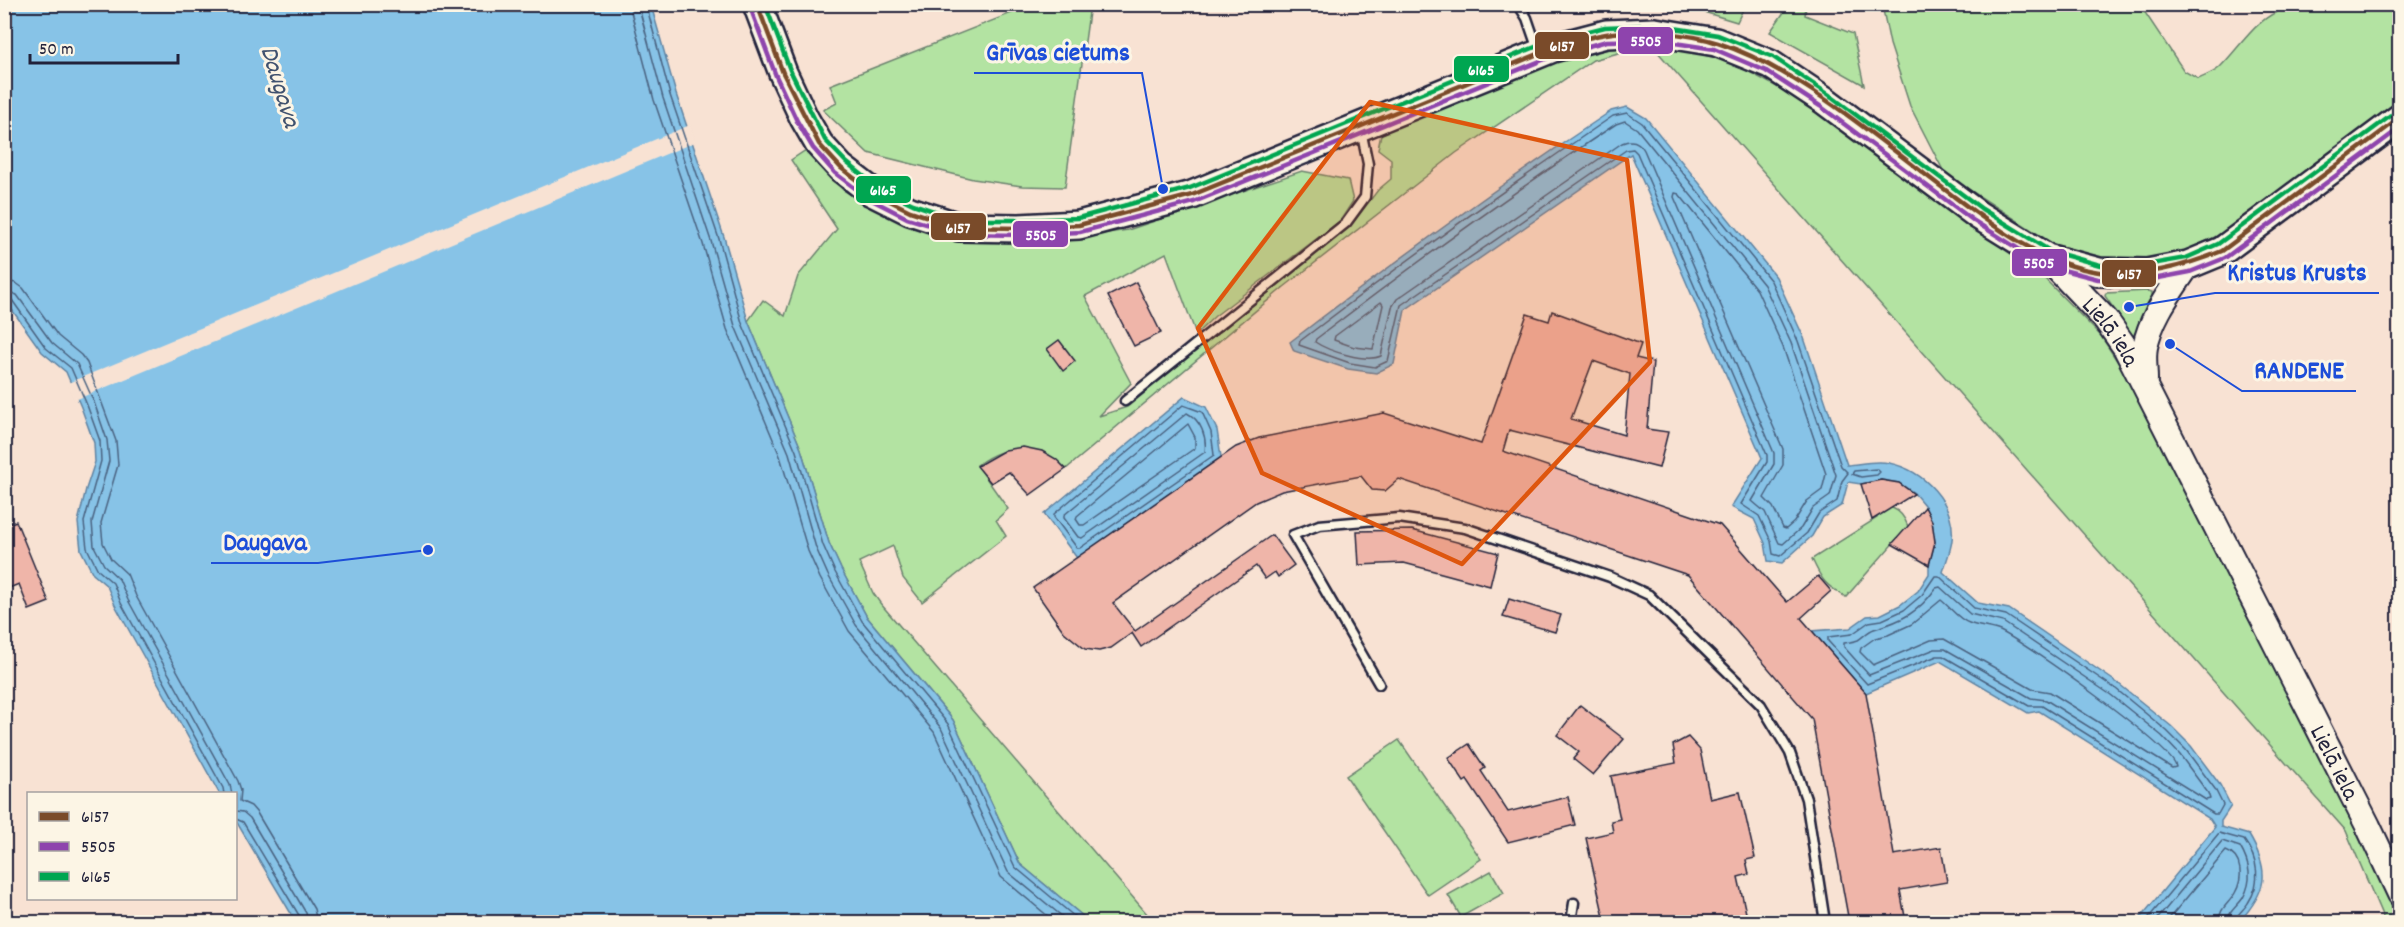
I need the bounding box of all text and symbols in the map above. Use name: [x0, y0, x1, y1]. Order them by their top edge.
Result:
line badge: 5505: [1617, 26, 1674, 55]
scale bar: [30, 27, 178, 65]
callout: Grīvas cietums: [974, 29, 1142, 73]
line badge: 6157: [1534, 31, 1590, 60]
text: 5505: [1631, 31, 1661, 54]
text: Grīvas cietums: [986, 36, 1130, 73]
text: 6157: [1550, 36, 1574, 59]
text: 50 m: [39, 38, 74, 63]
water label: Daugava: [249, 42, 309, 134]
line badge: 6165: [1453, 55, 1510, 83]
text: 6165: [1468, 60, 1494, 83]
line badge: 6165: [855, 175, 912, 204]
text: 6165: [870, 180, 896, 203]
line badge: 6157: [930, 212, 987, 241]
text: 6157: [946, 218, 970, 241]
line badge: 5505: [1012, 220, 1069, 248]
text: 5505: [1026, 225, 1056, 248]
line badge: 5505: [2011, 248, 2068, 277]
callout: Kristus Krusts: [2215, 249, 2379, 293]
text: 5505: [2024, 253, 2054, 276]
text: Kristus Krusts: [2227, 256, 2367, 293]
line badge: 6157: [2101, 259, 2157, 288]
text: 6157: [2117, 264, 2141, 287]
street label: Lielā iela: [2073, 290, 2147, 374]
callout: RANDENE: [2242, 347, 2356, 391]
text: RANDENE: [2254, 354, 2344, 391]
callout: Daugava: [211, 519, 318, 563]
text: Daugava: [223, 526, 308, 563]
street label: Lielā iela: [2300, 720, 2366, 807]
legend: [27, 792, 237, 900]
text: 6157: [81, 806, 109, 831]
text: 5505: [81, 836, 116, 861]
text: 6165: [81, 866, 111, 891]

